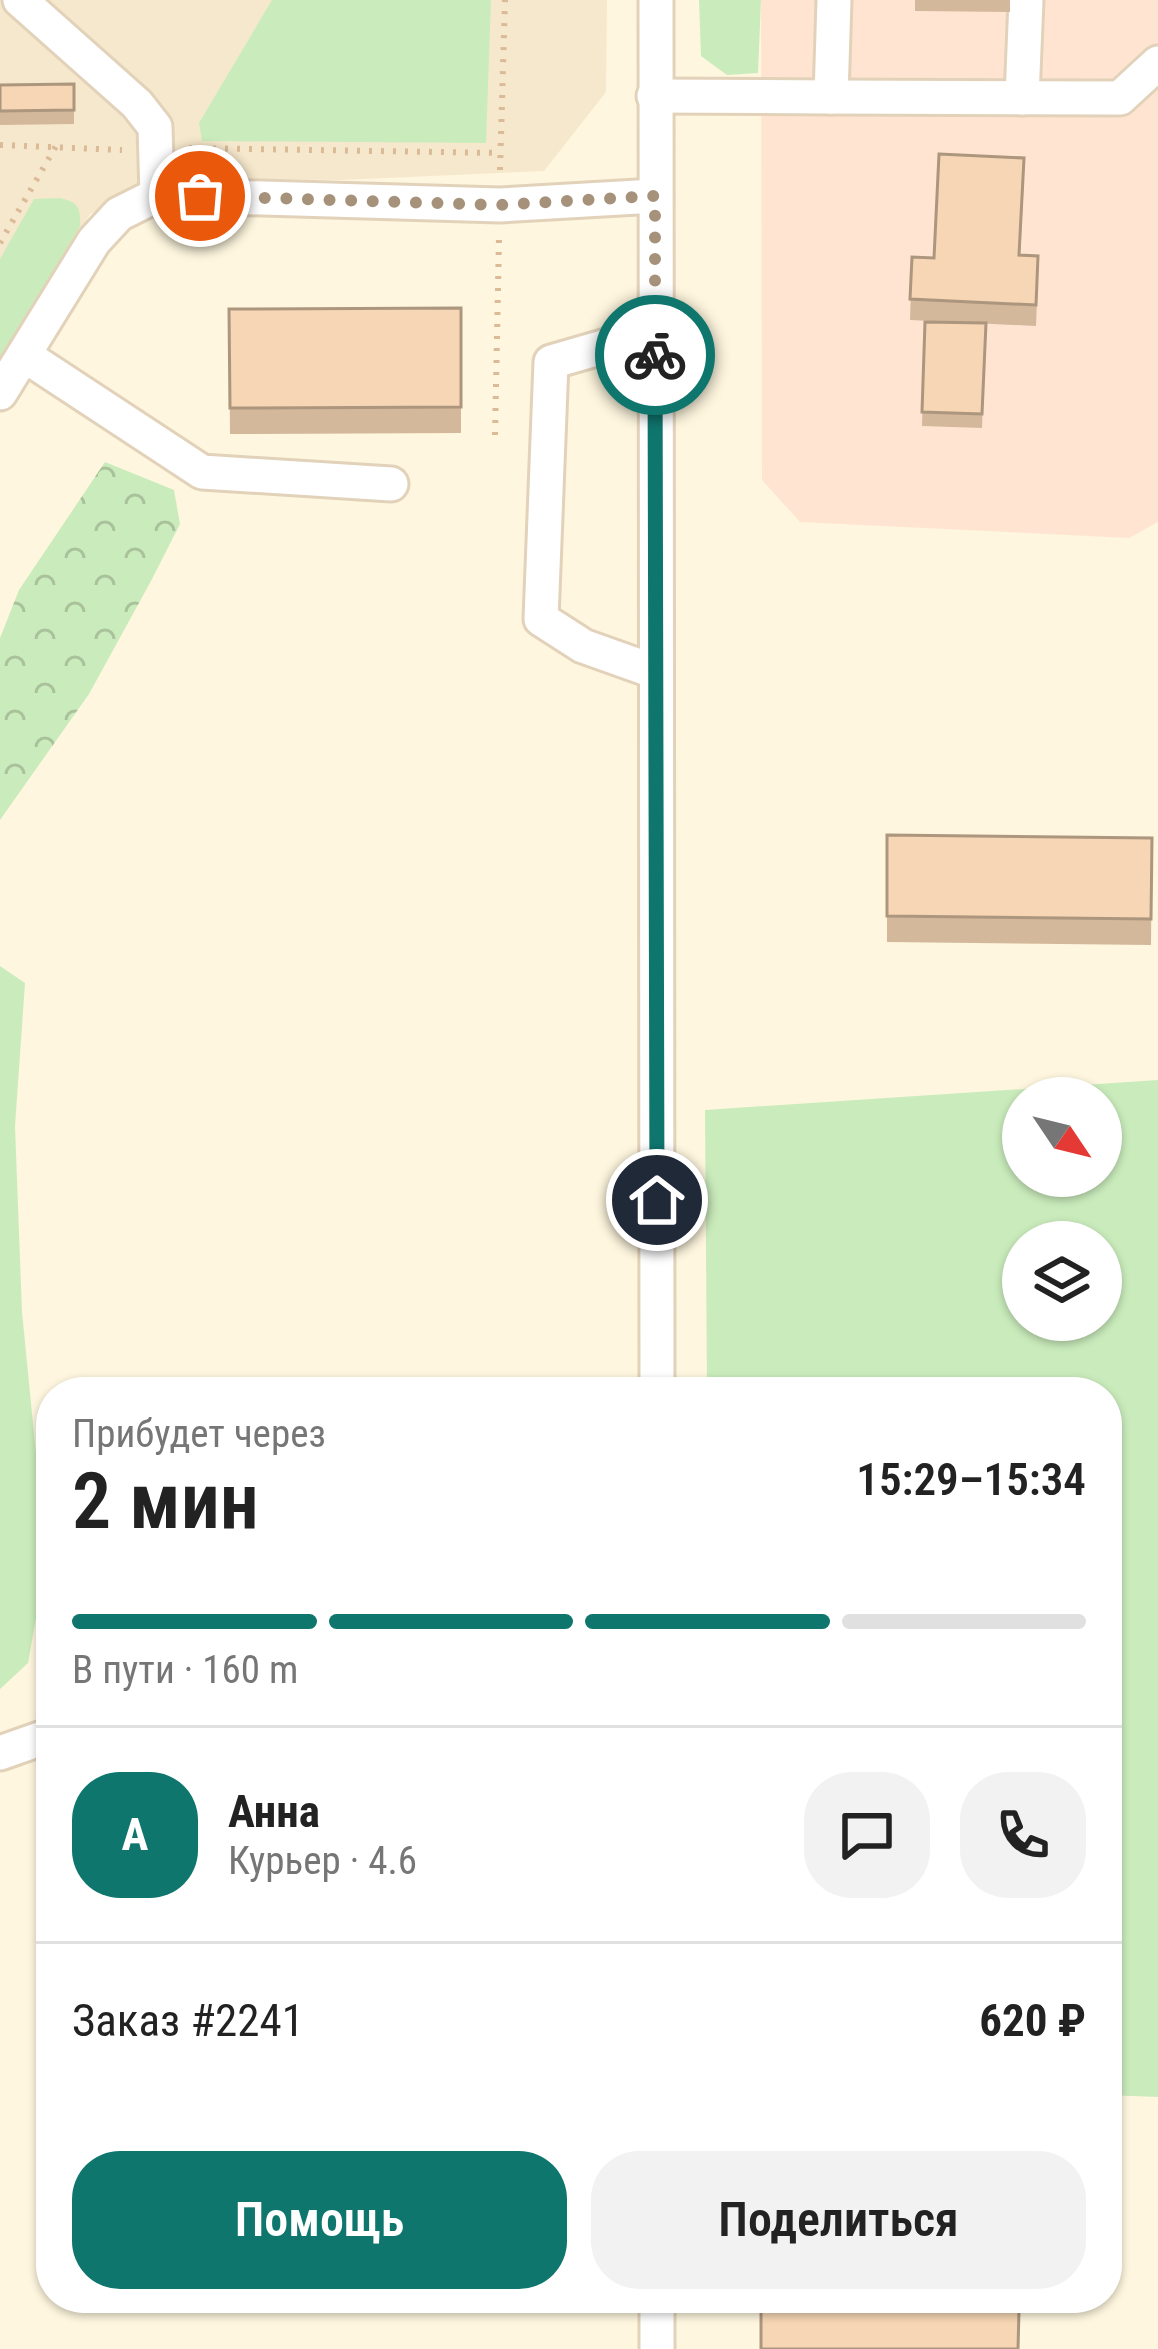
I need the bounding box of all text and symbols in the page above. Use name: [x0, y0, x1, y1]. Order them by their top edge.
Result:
pin: [149, 145, 251, 247]
icon: bag: [167, 163, 233, 229]
courier: [595, 295, 715, 415]
icon: bike: [622, 322, 688, 388]
north arrow: [1002, 1077, 1122, 1197]
map controls: [1002, 1077, 1122, 1341]
pin: [606, 1149, 708, 1251]
icon: home: [624, 1167, 690, 1233]
button: layers: [1002, 1221, 1122, 1341]
text: Прибудет через: [72, 1411, 326, 1457]
text: 15:29–15:34: [856, 1453, 1086, 1506]
text: 2 мин: [72, 1456, 259, 1547]
text: В пути · 160 m: [72, 1647, 298, 1693]
button: chat: [804, 1772, 930, 1898]
button: phone: [960, 1772, 1086, 1898]
text: Анна: [228, 1785, 320, 1838]
text: А: [122, 1808, 148, 1861]
text: Курьер · 4.6: [228, 1838, 417, 1884]
text: Заказ #2241: [72, 1994, 304, 2047]
text: 620 ₽: [979, 1994, 1086, 2047]
button: Помощь: [72, 2151, 567, 2289]
button: Поделиться: [591, 2151, 1086, 2289]

